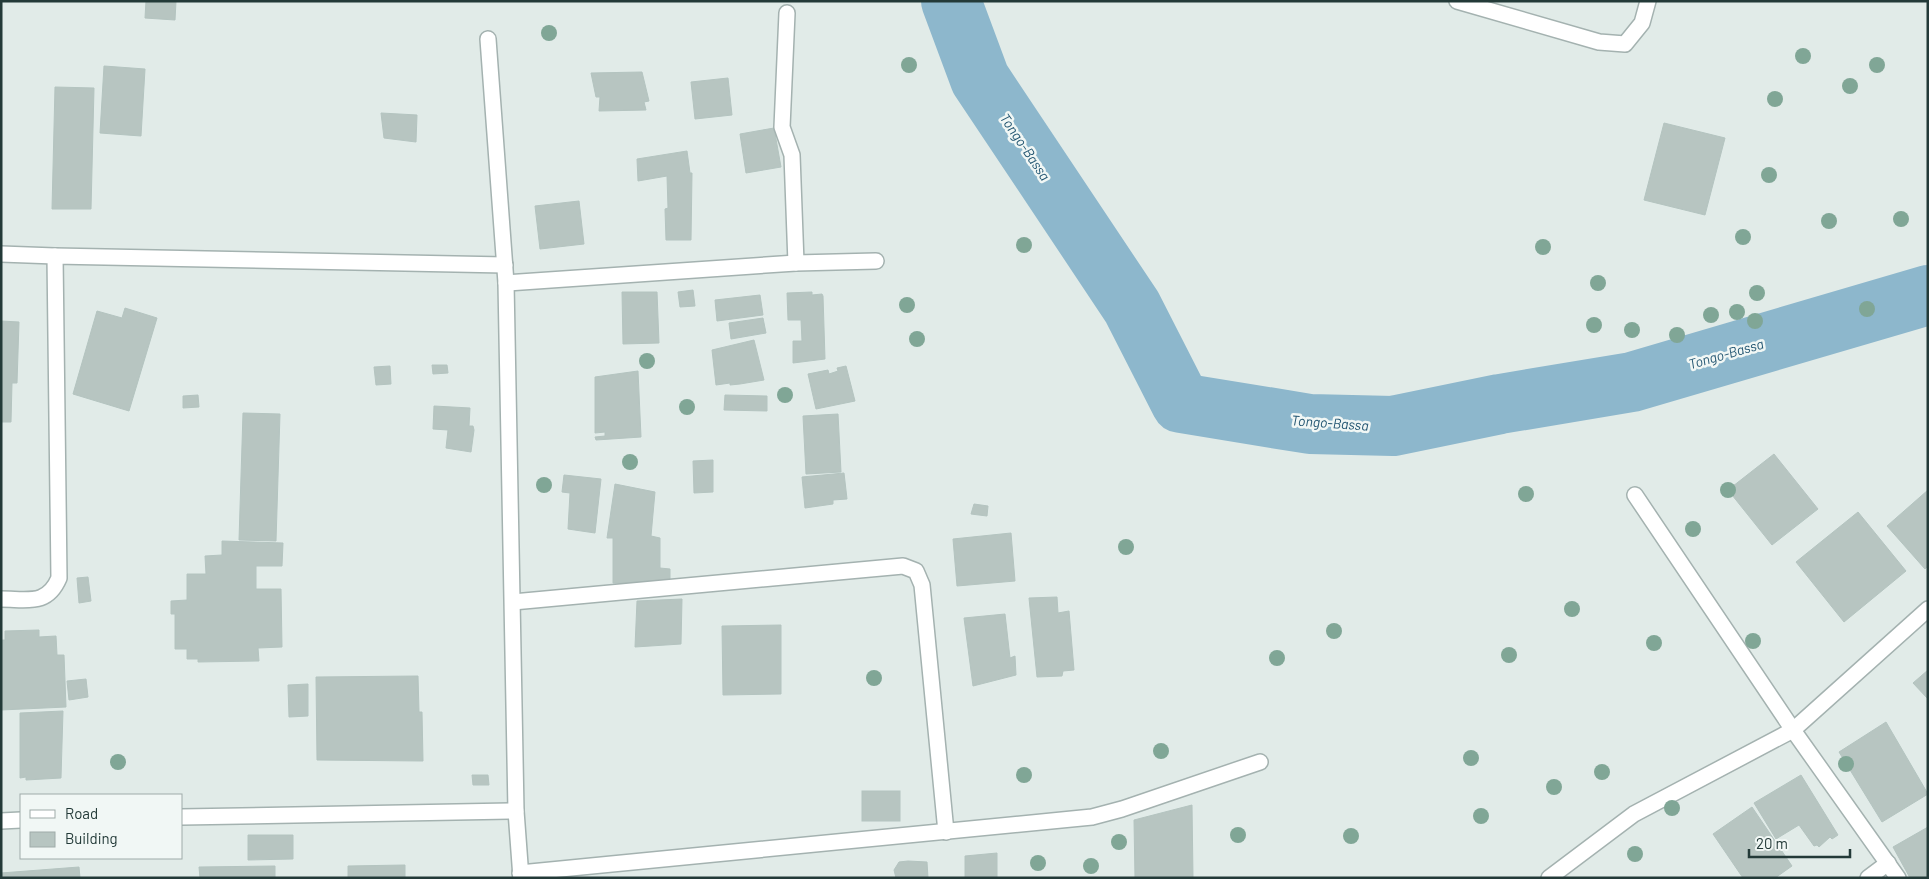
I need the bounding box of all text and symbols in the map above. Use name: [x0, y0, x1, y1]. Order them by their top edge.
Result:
water label: Tongo-Bassa: [997, 110, 1054, 184]
water label: Tongo-Bassa: [1686, 335, 1765, 372]
water label: Tongo-Bassa: [1291, 411, 1369, 434]
legend: [20, 794, 182, 859]
text: Road: [65, 804, 98, 822]
scale bar: [1749, 826, 1850, 858]
text: Building: [65, 829, 118, 847]
text: 20 m: [1756, 834, 1788, 852]

